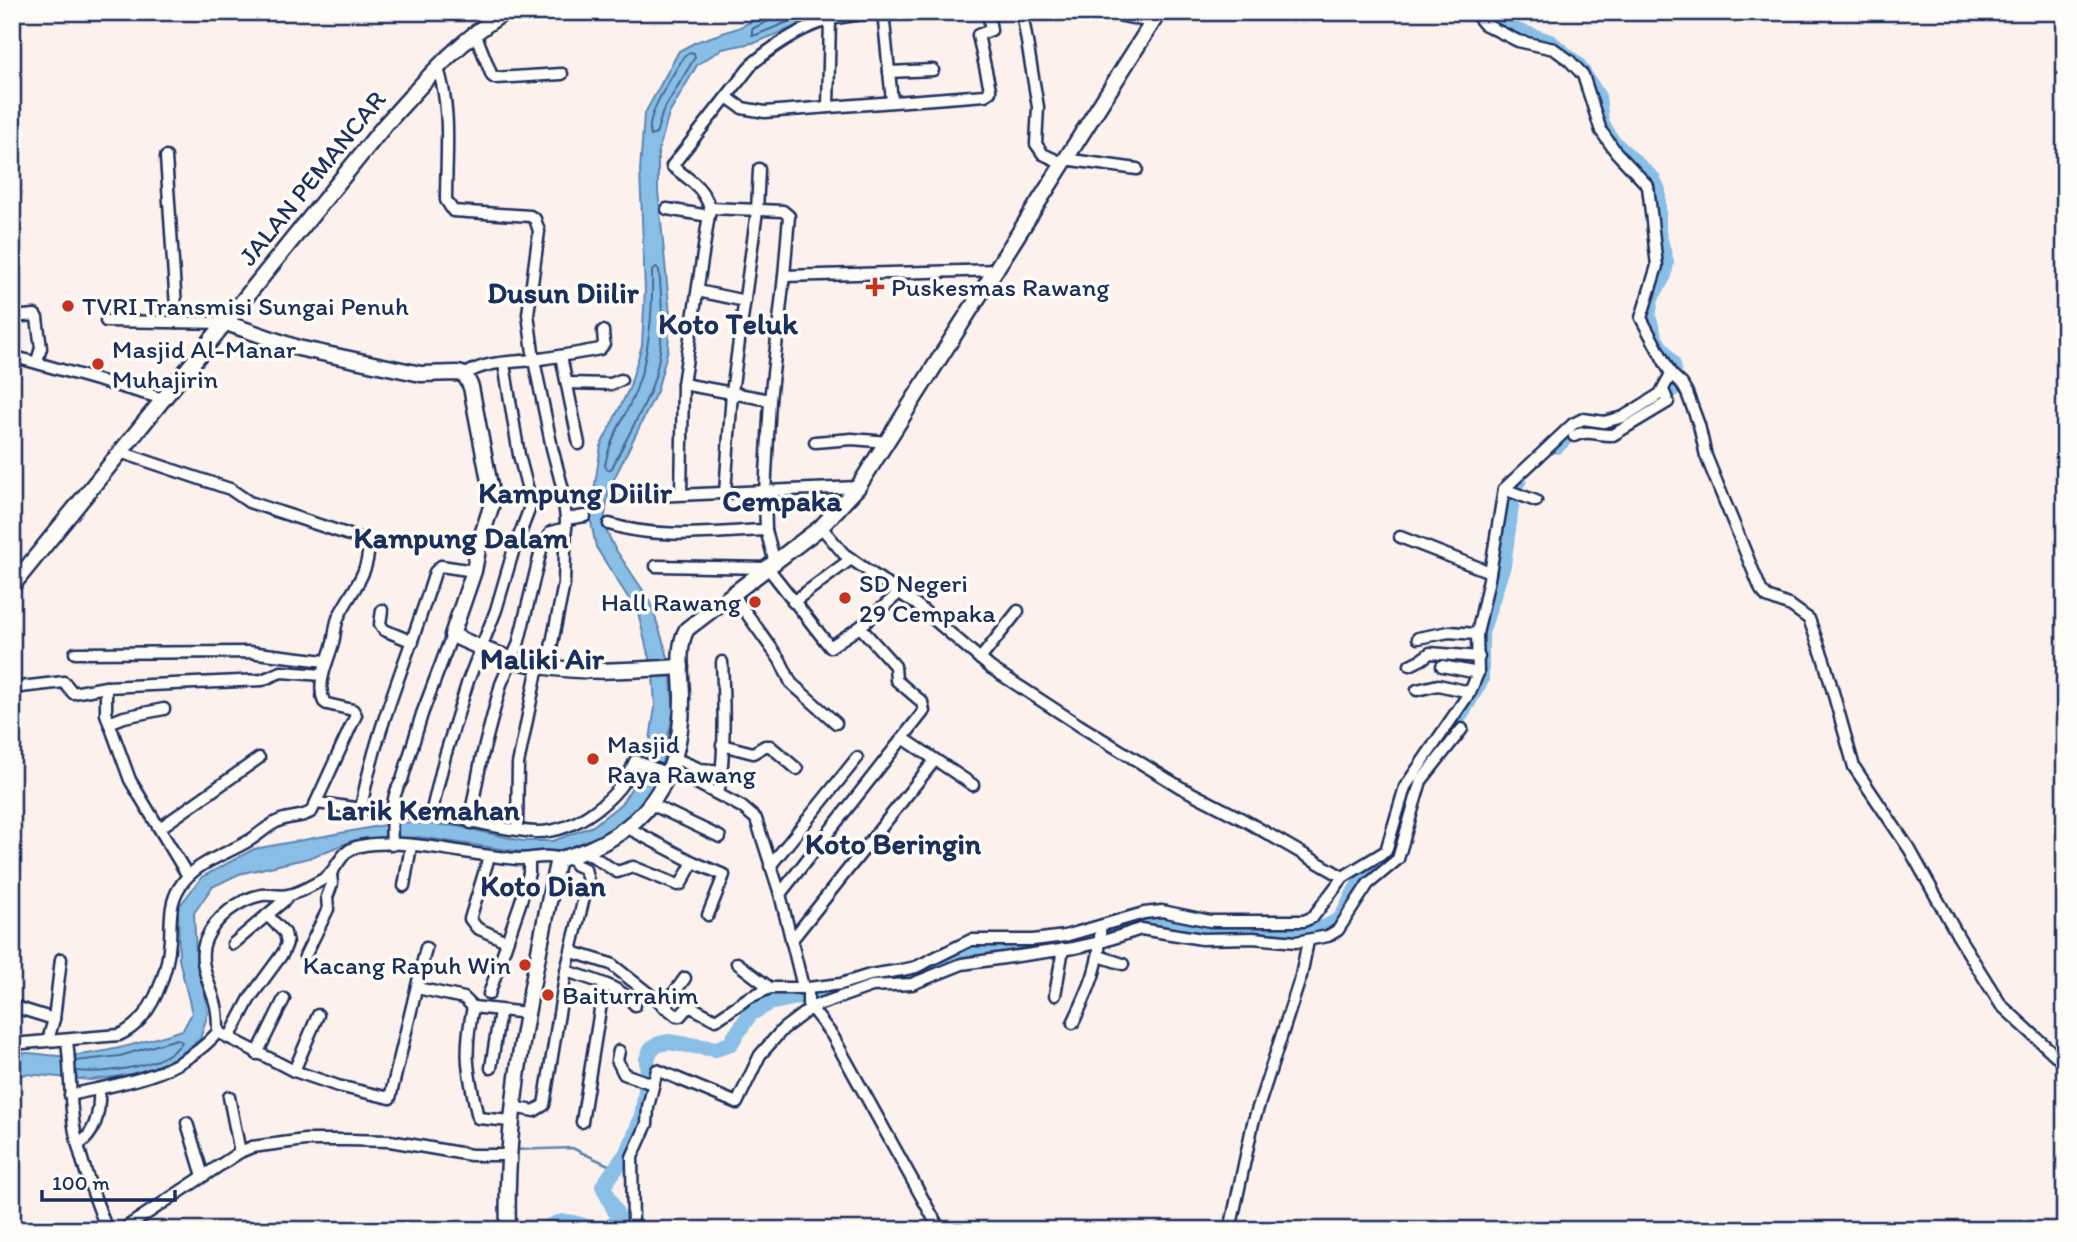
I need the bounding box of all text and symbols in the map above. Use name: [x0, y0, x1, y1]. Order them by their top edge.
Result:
street label: JALAN PEMANCAR: [232, 84, 392, 272]
place label: Puskesmas Rawang: [891, 271, 1110, 303]
district label: Dusun Diilir: [487, 274, 640, 311]
marker: Puskesmas Rawang: [865, 277, 885, 297]
place label: TVRI Transmisi Sungai Penuh: [82, 290, 409, 322]
marker: TVRI Transmisi Sungai Penuh: [60, 298, 76, 314]
district label: Koto Teluk: [658, 305, 798, 342]
place label: Masjid Al-Manar Muhajirin: [112, 333, 297, 395]
marker: Masjid Al-Manar Muhajirin: [90, 356, 106, 372]
district label: Kampung Diilir: [478, 474, 673, 511]
district label: Cempaka: [722, 482, 842, 519]
district label: Kampung Dalam: [353, 519, 569, 556]
place label: SD Negeri 29 Cempaka: [859, 567, 996, 629]
place label: Hall Rawang: [601, 586, 742, 618]
marker: SD Negeri 29 Cempaka: [837, 590, 853, 606]
marker: Hall Rawang: [747, 594, 763, 610]
district label: Maliki Air: [480, 640, 605, 677]
place label: Masjid Raya Rawang: [607, 728, 756, 790]
marker: Masjid Raya Rawang: [585, 751, 601, 767]
district label: Larik Kemahan: [326, 791, 521, 828]
district label: Koto Beringin: [805, 825, 982, 862]
district label: Koto Dian: [480, 867, 607, 904]
place label: Kacang Rapuh Win: [303, 949, 511, 981]
marker: Kacang Rapuh Win: [517, 957, 533, 973]
place label: Baiturrahim: [562, 979, 699, 1011]
marker: Baiturrahim: [540, 987, 556, 1003]
scale bar: [42, 1158, 175, 1202]
text: 100 m: [52, 1170, 110, 1195]

